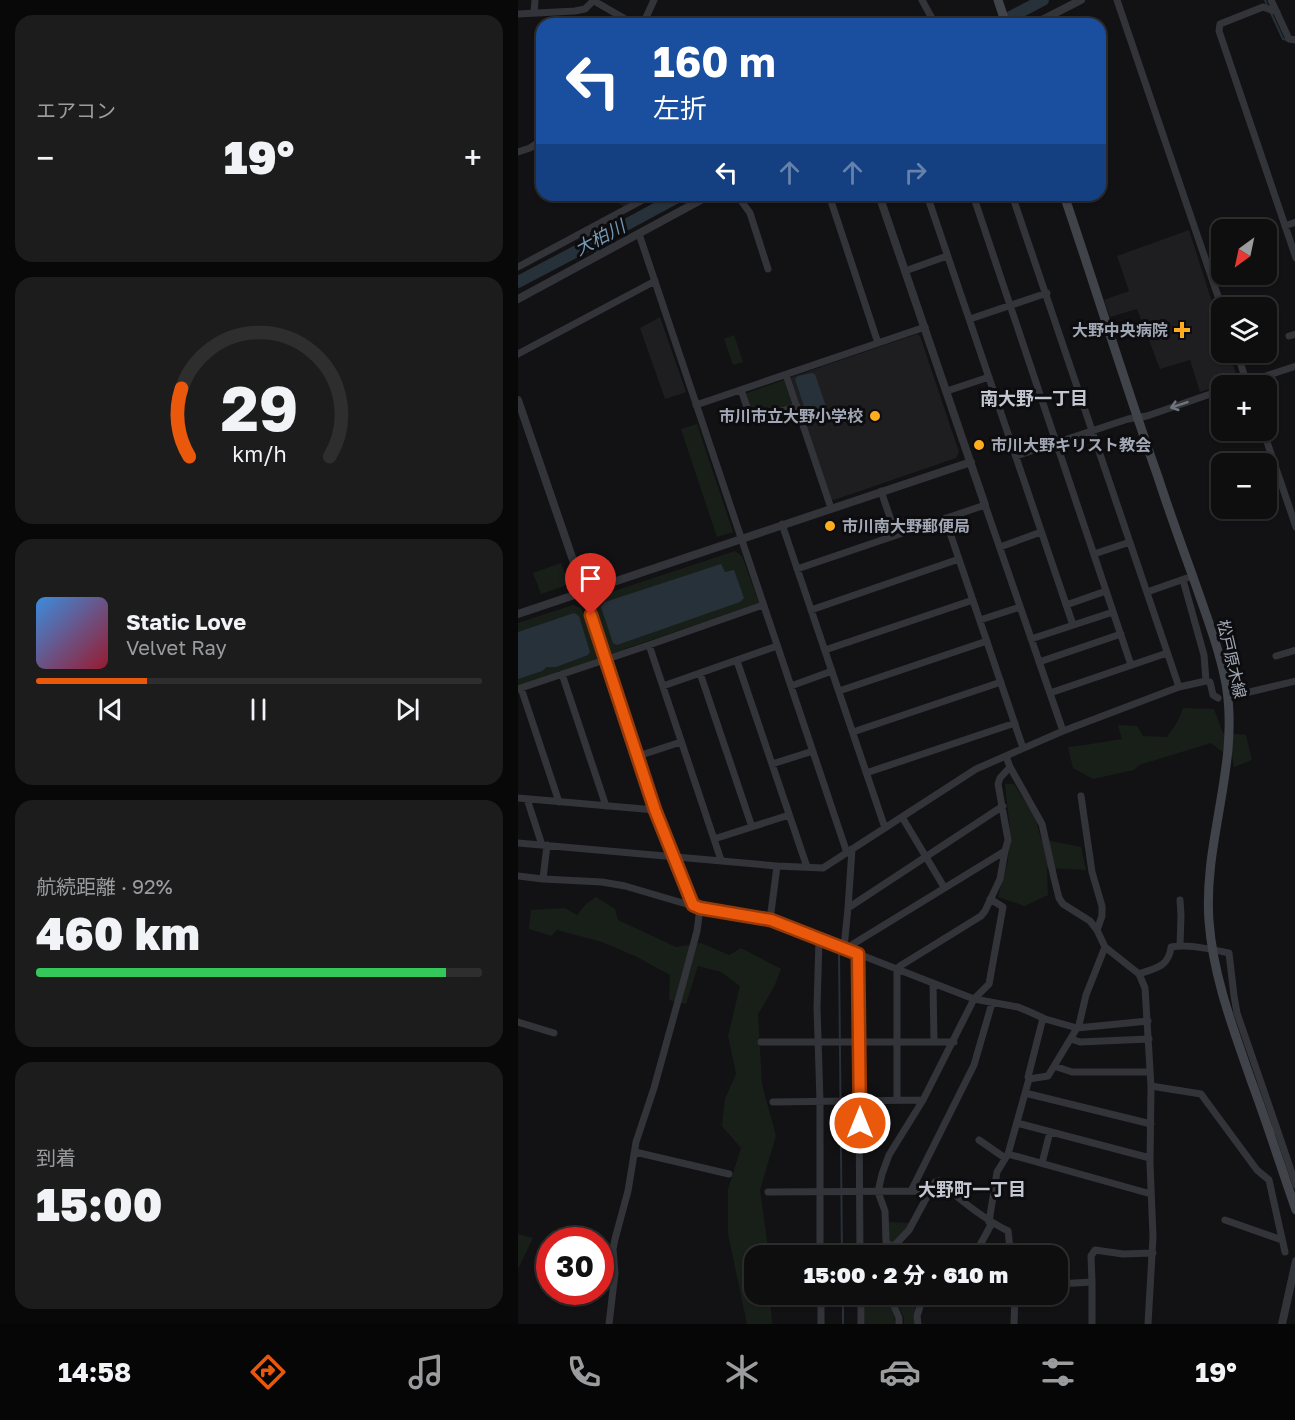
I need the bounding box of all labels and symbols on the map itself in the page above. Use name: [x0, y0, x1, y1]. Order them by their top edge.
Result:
water label: 大柏川: [571, 214, 630, 260]
north arrow: [1211, 219, 1277, 285]
place label: 大野中央病院: [1072, 320, 1168, 340]
marker: 大野中央病院: [1173, 321, 1191, 339]
district label: 南大野一丁目: [980, 387, 1088, 409]
one-way arrow: [1170, 400, 1189, 411]
place label: 市川市立大野小学校: [719, 406, 863, 426]
marker: 市川市立大野小学校: [868, 409, 882, 423]
place label: 市川大野キリスト教会: [991, 435, 1151, 455]
marker: 市川大野キリスト教会: [972, 438, 986, 452]
place label: 市川南大野郵便局: [842, 516, 970, 536]
marker: 市川南大野郵便局: [823, 519, 837, 533]
pin: [565, 553, 616, 615]
street label: 松戸原木線: [1213, 618, 1251, 700]
position arrow: [828, 1091, 892, 1155]
district label: 大野町一丁目: [918, 1178, 1026, 1200]
speed limit sign: 30: [536, 1227, 614, 1305]

